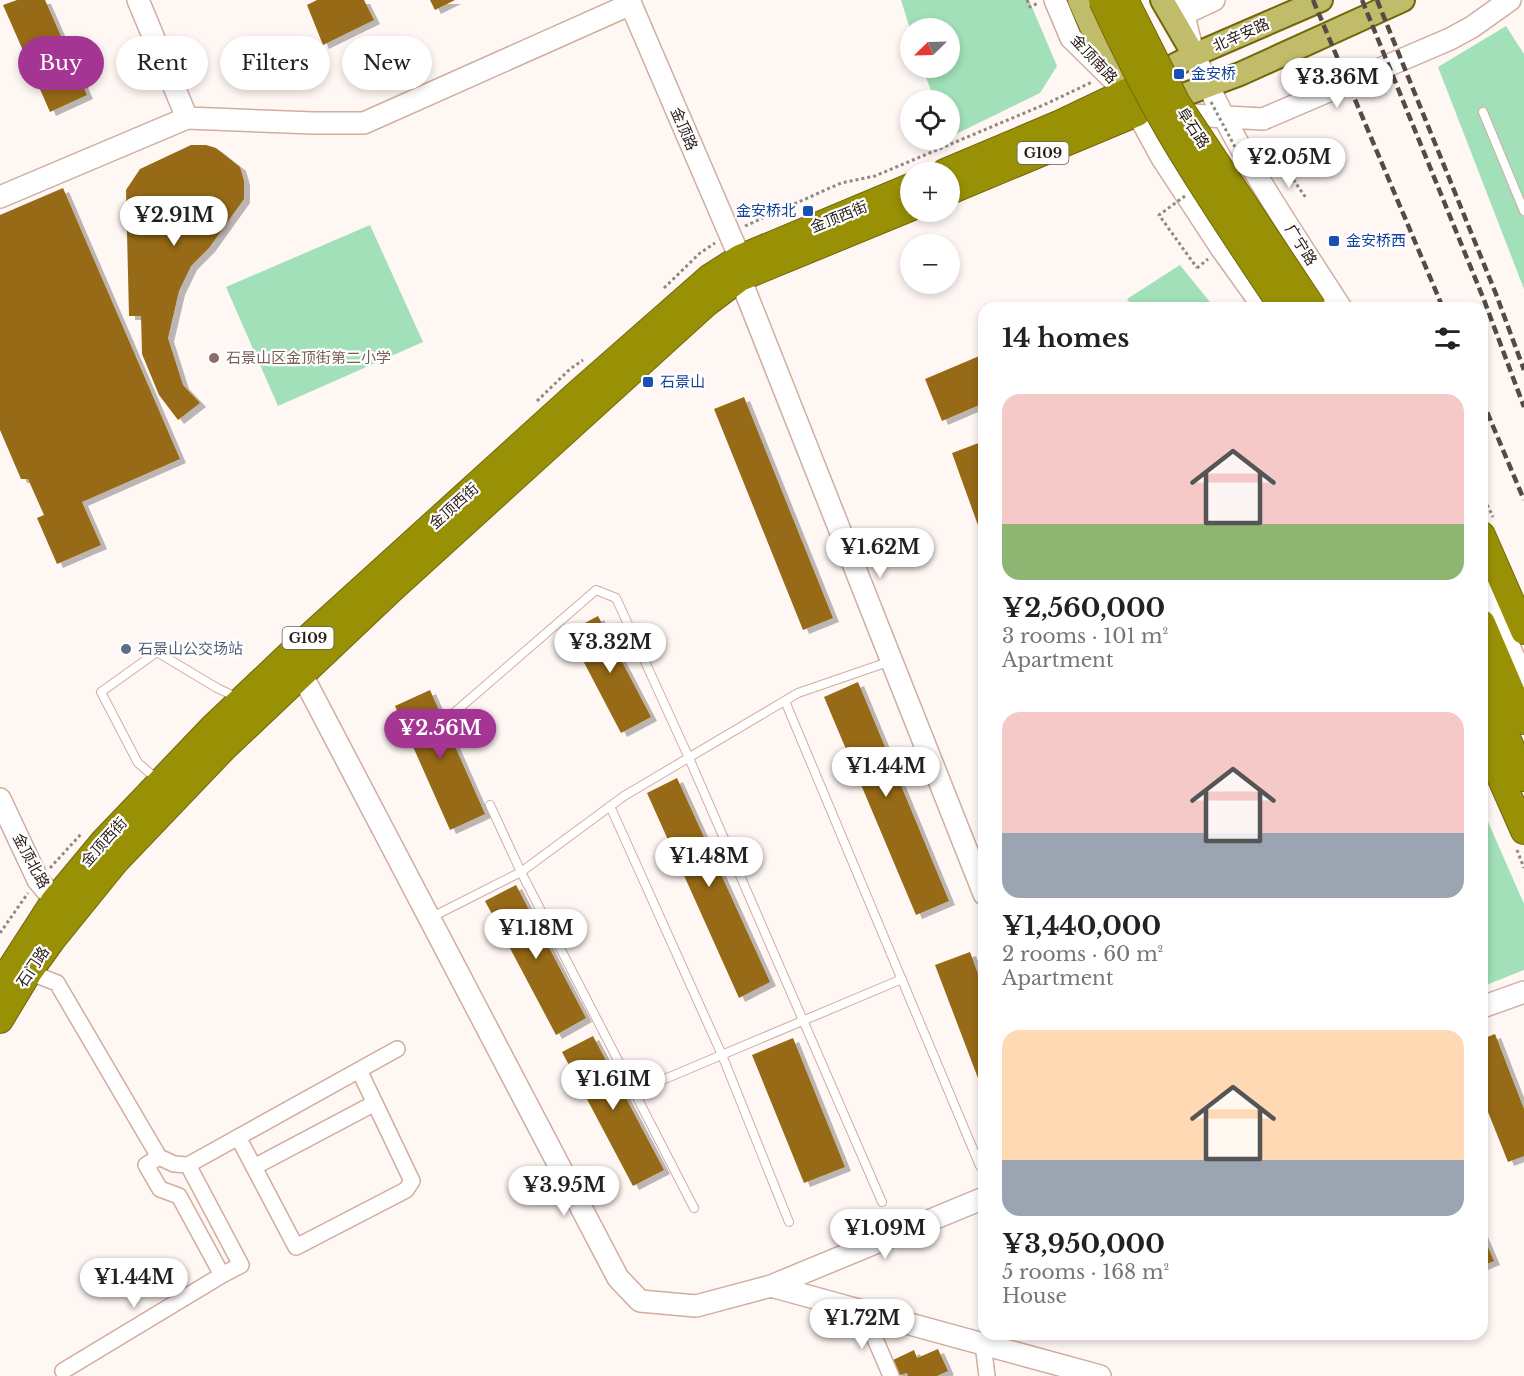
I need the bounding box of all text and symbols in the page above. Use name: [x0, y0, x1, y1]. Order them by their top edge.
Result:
street label: 北辛安路: [1210, 14, 1272, 55]
north arrow: [900, 18, 960, 78]
map controls: [900, 18, 960, 294]
street label: 金顶南路: [1067, 30, 1122, 87]
chip: Buy: [18, 36, 104, 90]
chip: Rent: [116, 36, 208, 90]
chip: Filters: [220, 36, 330, 90]
chip: New: [342, 36, 432, 90]
pin: ¥3.36M: [1288, 58, 1386, 109]
place label: 金安桥: [1191, 64, 1236, 83]
text: ¥3.36M: [1295, 65, 1379, 89]
marker: 金安桥: [1172, 67, 1186, 81]
button: locate: [900, 90, 960, 150]
street label: 金顶路: [667, 104, 702, 153]
street label: 阜石路: [1173, 104, 1214, 152]
pin: ¥2.05M: [1240, 138, 1338, 189]
road number: G109: [1018, 142, 1068, 164]
text: ¥2.05M: [1247, 145, 1331, 169]
button: +: [900, 162, 960, 222]
pin: ¥2.91M: [125, 196, 223, 247]
street label: 金顶西街: [807, 196, 870, 237]
place label: 金安桥北: [736, 201, 796, 220]
text: ¥2.91M: [134, 203, 214, 227]
marker: 金安桥北: [801, 204, 815, 218]
street label: 广宁路: [1281, 221, 1321, 269]
place label: 金安桥西: [1346, 231, 1406, 250]
button: −: [900, 234, 960, 294]
marker: 金安桥西: [1327, 234, 1341, 248]
text: 14 homes: [1002, 322, 1129, 354]
icon: filters: [1431, 322, 1464, 355]
place label: 石景山区金顶街第二小学: [226, 348, 391, 367]
marker: 石景山区金顶街第二小学: [207, 351, 221, 365]
place label: 石景山: [660, 372, 705, 391]
marker: 石景山: [641, 375, 655, 389]
icon: home: [1179, 433, 1287, 541]
street label: 金顶西街: [425, 478, 482, 533]
pin: ¥1.62M: [831, 528, 929, 579]
text: ¥1.62M: [840, 535, 920, 559]
text: ¥2,560,000: [1002, 592, 1165, 624]
pin: ¥3.32M: [561, 623, 659, 674]
text: 3 rooms · 101 m²: [1002, 624, 1168, 648]
road number: G109: [282, 627, 334, 649]
text: ¥3.32M: [568, 630, 652, 654]
place label: 石景山公交场站: [138, 639, 243, 658]
marker: 石景山公交场站: [119, 642, 133, 656]
text: Apartment: [1002, 648, 1113, 672]
pin: ¥2.56M: [391, 709, 489, 760]
text: ¥2.56M: [398, 716, 482, 740]
pin: ¥1.44M: [837, 747, 935, 798]
icon: home: [1179, 751, 1287, 859]
text: ¥1.44M: [846, 754, 926, 778]
street label: 金顶西街: [76, 813, 131, 870]
street label: 金顶北路: [9, 830, 54, 892]
pin: ¥1.48M: [660, 837, 758, 888]
text: ¥1.48M: [669, 844, 749, 868]
pin: ¥1.18M: [487, 909, 585, 960]
text: ¥1,440,000: [1002, 910, 1161, 942]
text: ¥1.18M: [498, 916, 574, 940]
text: 2 rooms · 60 m²: [1002, 942, 1163, 966]
street label: 石门路: [12, 943, 53, 991]
text: Apartment: [1002, 966, 1113, 990]
pin: ¥1.61M: [564, 1060, 662, 1111]
text: ¥1.61M: [575, 1067, 651, 1091]
icon: home: [1179, 1069, 1287, 1177]
pin: ¥3.95M: [515, 1166, 613, 1217]
text: ¥3.95M: [522, 1173, 606, 1197]
pin: ¥1.09M: [836, 1209, 934, 1260]
text: ¥1.09M: [844, 1216, 926, 1240]
text: ¥3,950,000: [1002, 1228, 1165, 1260]
pin: ¥1.44M: [85, 1258, 183, 1309]
text: 5 rooms · 168 m²: [1002, 1260, 1169, 1284]
text: ¥1.44M: [94, 1265, 174, 1289]
text: House: [1002, 1284, 1067, 1308]
pin: ¥1.72M: [813, 1299, 911, 1350]
text: ¥1.72M: [824, 1306, 900, 1330]

